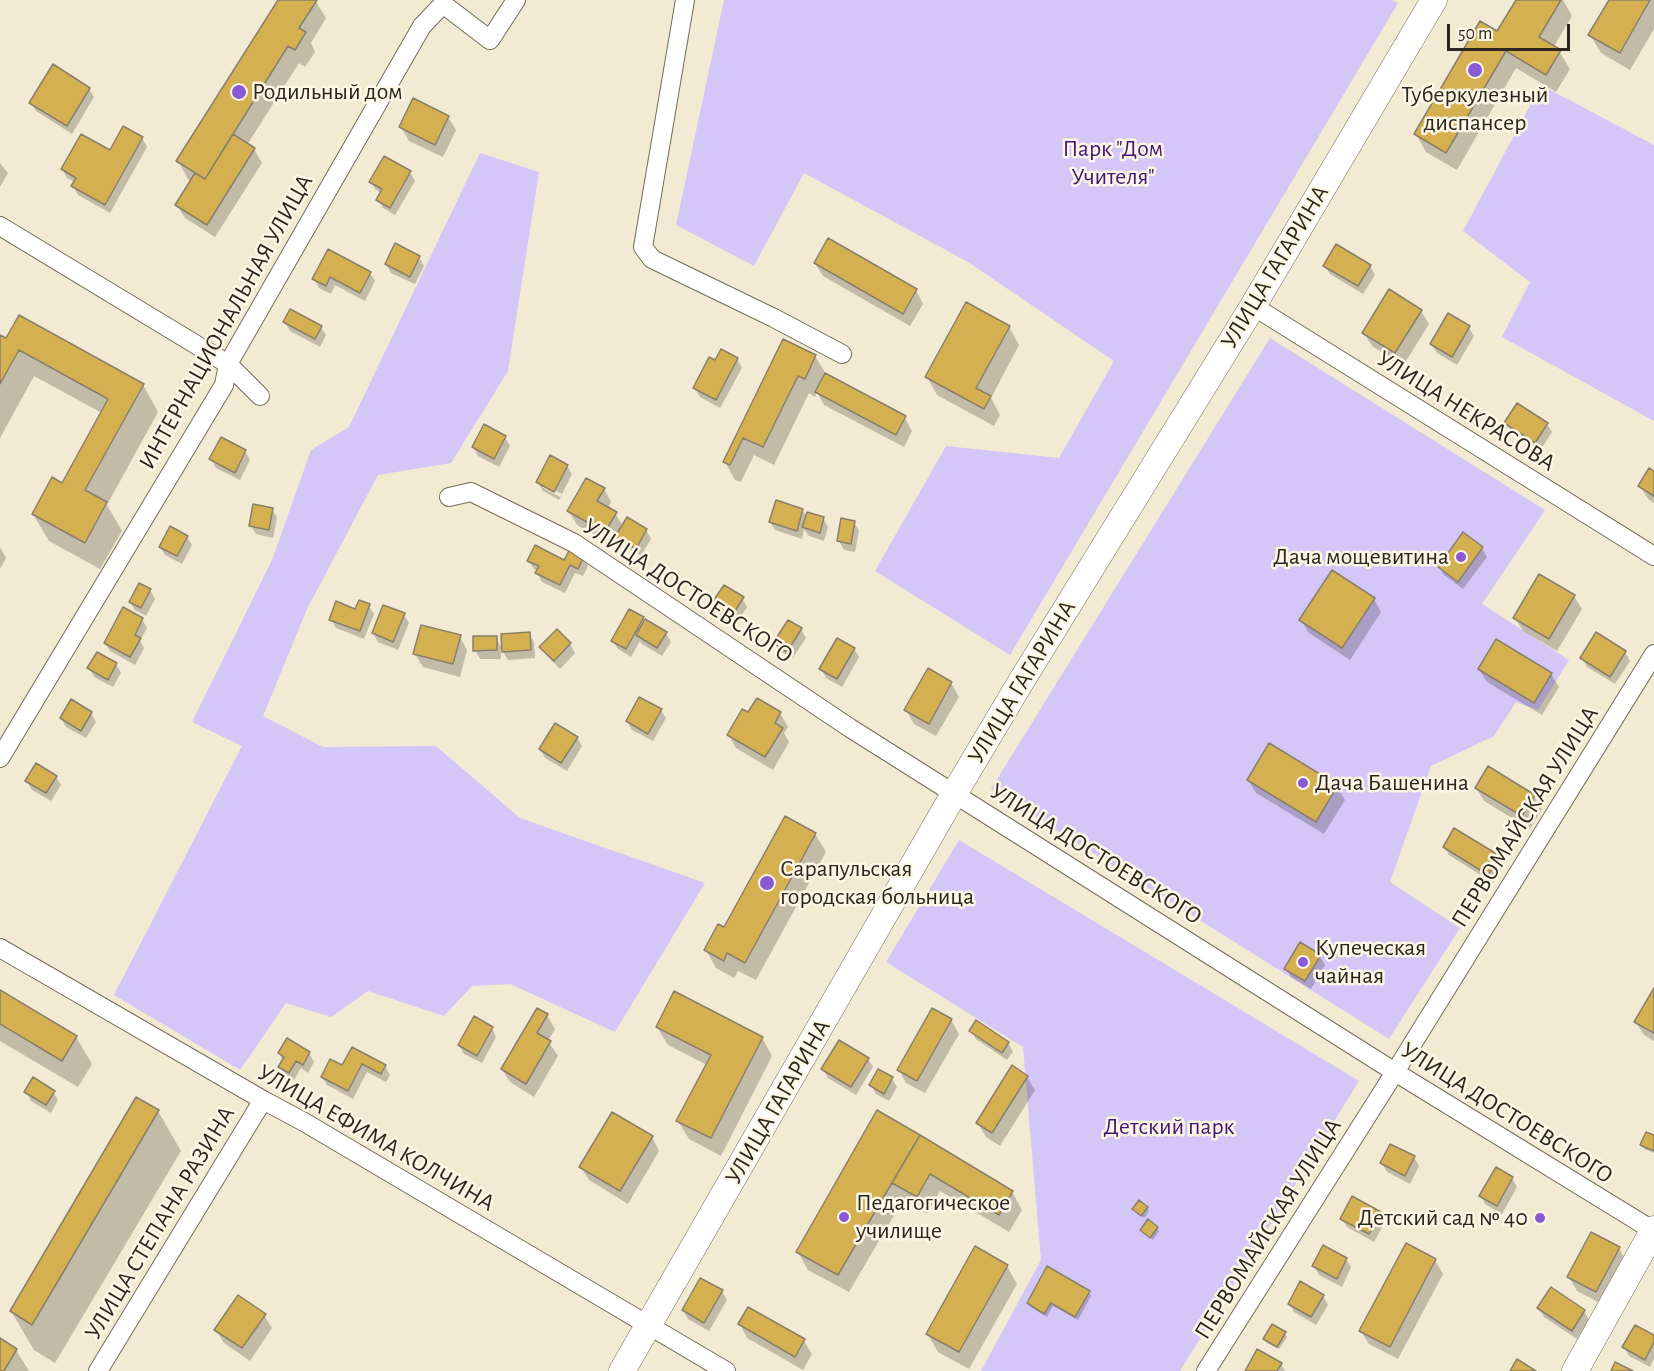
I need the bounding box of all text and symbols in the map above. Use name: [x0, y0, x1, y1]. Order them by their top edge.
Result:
scale bar: [1450, 12, 1573, 50]
text: 50 m: [1458, 25, 1492, 43]
marker: Туберкулезный диспансер: [1466, 61, 1484, 79]
place label: Родильный дом: [252, 78, 403, 106]
place label: Туберкулезный диспансер: [1401, 81, 1549, 137]
marker: Родильный дом: [230, 83, 248, 101]
park label: Парк "Дом Учителя": [1063, 135, 1163, 191]
street label: ИНТЕРНАЦИОНАЛЬНАЯ УЛИЦА: [133, 169, 319, 475]
street label: УЛИЦА ГАГАРИНА: [1215, 180, 1335, 354]
street label: УЛИЦА НЕКРАСОВА: [1371, 344, 1561, 478]
street label: УЛИЦА ДОСТОЕВСКОГО: [577, 512, 799, 670]
place label: Дача мощевитина: [1273, 543, 1449, 571]
marker: Дача мощевитина: [1454, 550, 1468, 564]
street label: УЛИЦА ГАГАРИНА: [962, 595, 1082, 769]
street label: ПЕРВОМАЙСКАЯ УЛИЦА: [1445, 701, 1605, 933]
place label: Дача Башенина: [1315, 769, 1469, 797]
marker: Дача Башенина: [1296, 776, 1310, 790]
street label: УЛИЦА ДОСТОЕВСКОГО: [985, 777, 1207, 931]
place label: Сарапульская городская больница: [780, 855, 974, 911]
marker: Сарапульская городская больница: [758, 874, 776, 892]
place label: Купеческая чайная: [1315, 934, 1426, 990]
marker: Купеческая чайная: [1296, 955, 1310, 969]
street label: УЛИЦА ГАГАРИНА: [719, 1014, 837, 1190]
street label: УЛИЦА ДОСТОЕВСКОГО: [1396, 1036, 1618, 1190]
street label: УЛИЦА ЕФИМА КОЛЧИНА: [252, 1058, 500, 1218]
street label: УЛИЦА СТЕПАНА РАЗИНА: [79, 1101, 241, 1345]
park label: Детский парк: [1103, 1113, 1235, 1141]
street label: ПЕРВОМАЙСКАЯ УЛИЦА: [1188, 1113, 1348, 1345]
place label: Педагогическое училище: [856, 1189, 1010, 1245]
place label: Детский сад № 40: [1358, 1204, 1528, 1232]
marker: Педагогическое училище: [837, 1210, 851, 1224]
marker: Детский сад № 40: [1533, 1211, 1547, 1225]

